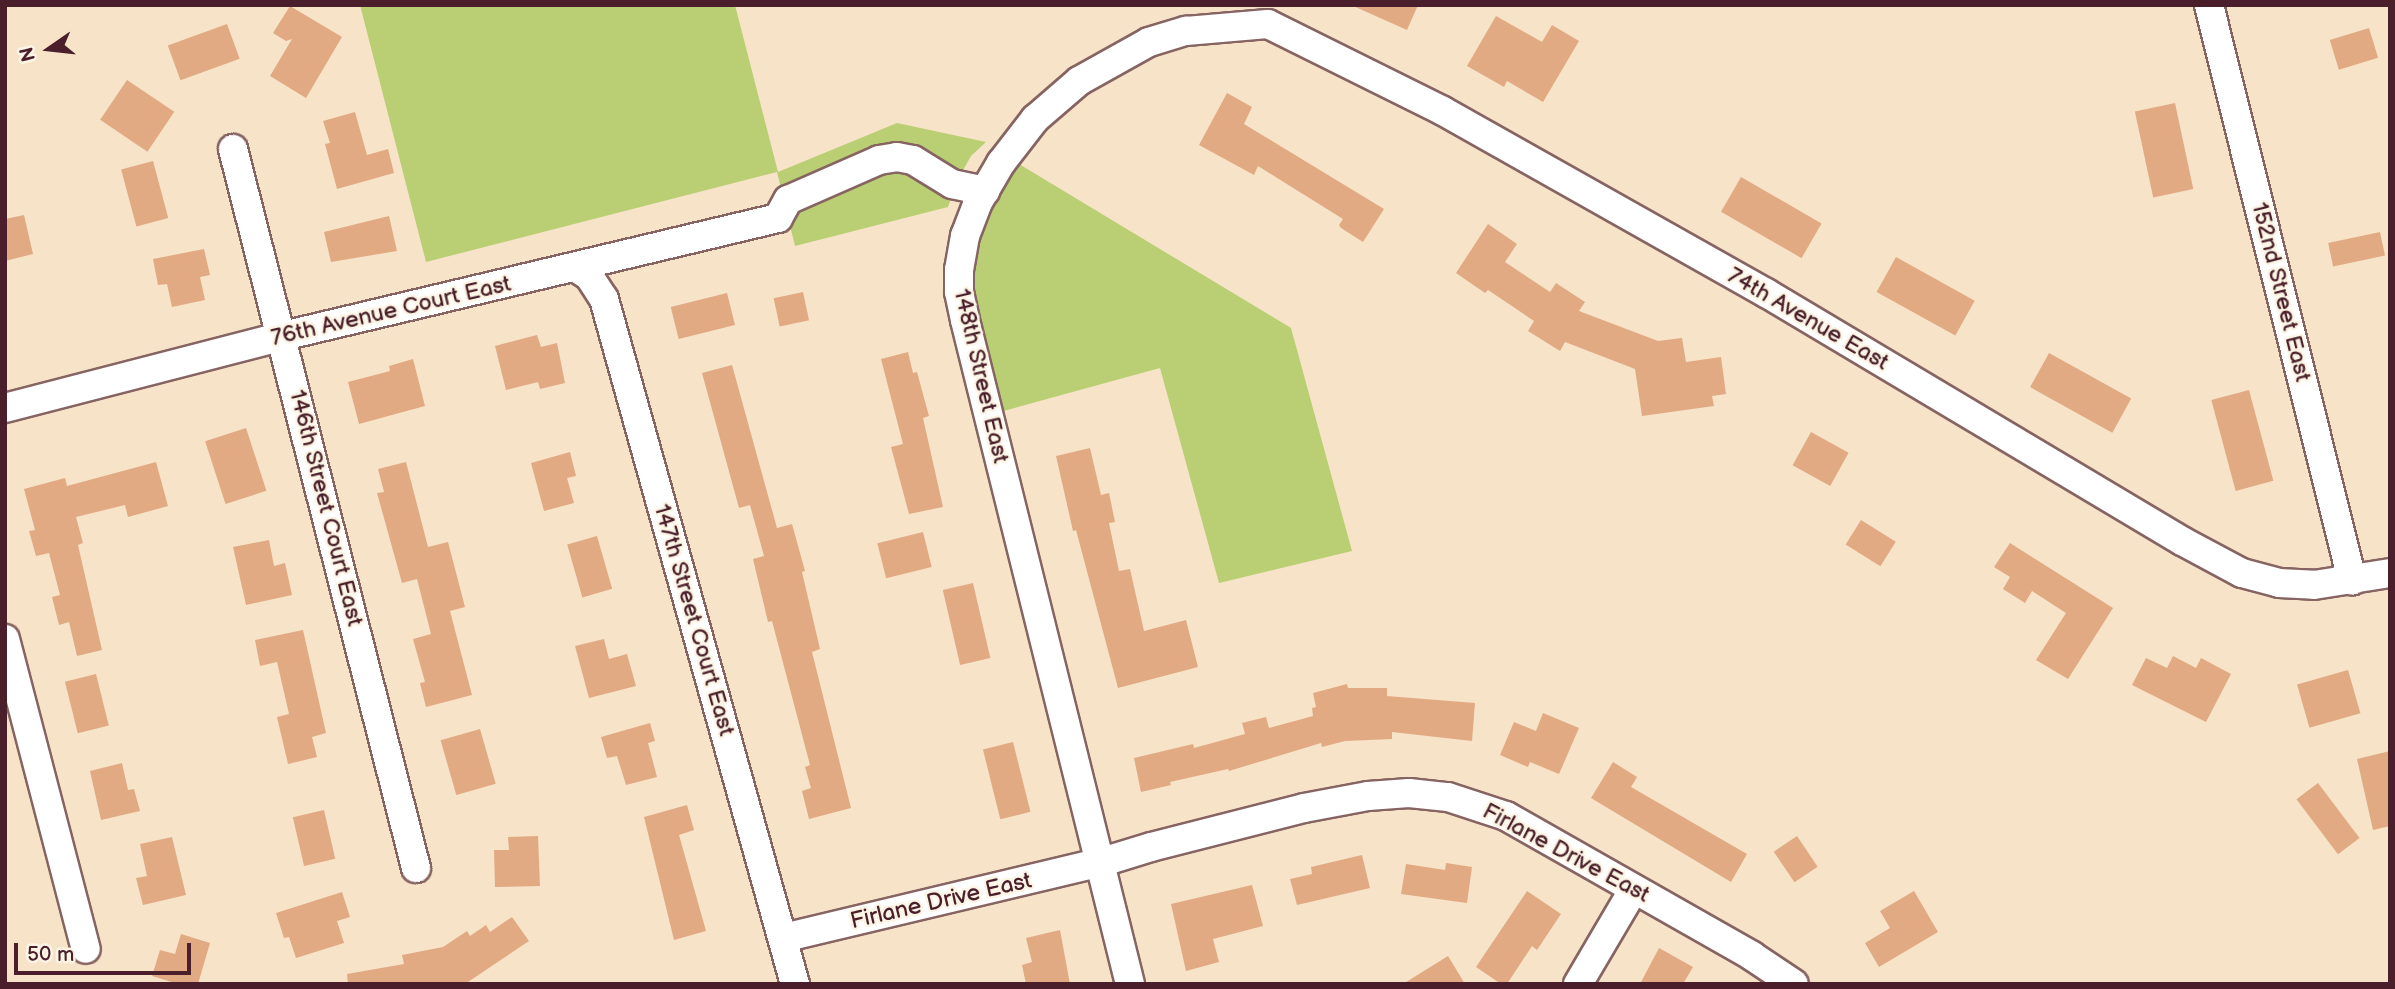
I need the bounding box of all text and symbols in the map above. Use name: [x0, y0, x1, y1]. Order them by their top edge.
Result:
north arrow: [14, 14, 84, 84]
text: N: [15, 44, 41, 64]
street label: 152nd Street East: [2245, 199, 2317, 385]
street label: 74th Avenue East: [1723, 262, 1893, 376]
street label: 76th Avenue Court East: [268, 270, 514, 352]
street label: 148th Street East: [947, 286, 1015, 466]
street label: 146th Street Court East: [283, 387, 369, 629]
street label: 147th Street Court East: [648, 501, 740, 739]
street label: Firlane Drive East: [1478, 797, 1654, 909]
street label: Firlane Drive East: [848, 867, 1034, 935]
scale bar: [18, 930, 194, 974]
text: 50 m: [27, 942, 74, 967]

